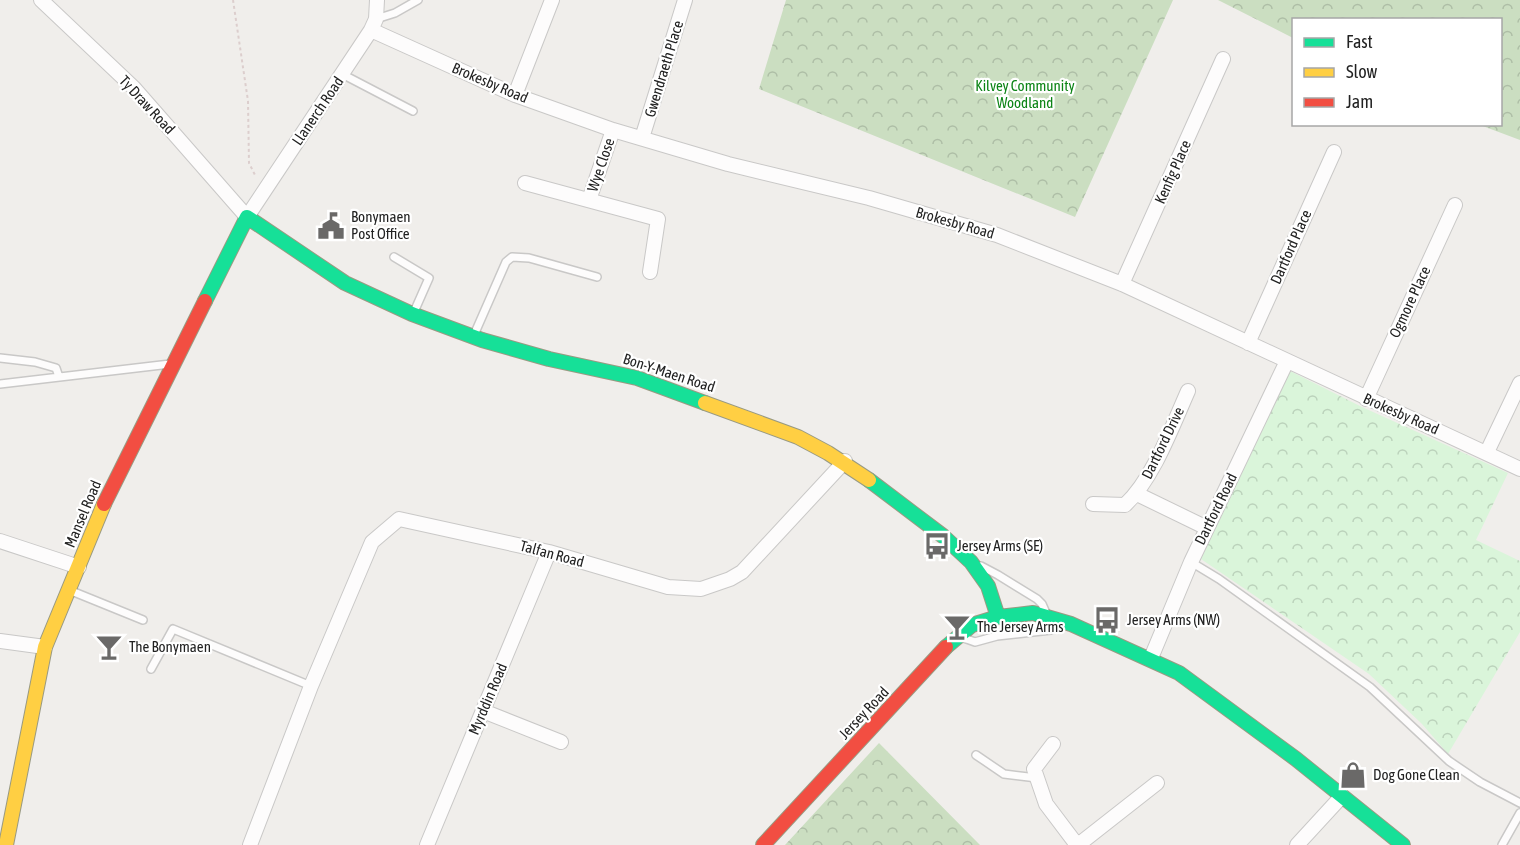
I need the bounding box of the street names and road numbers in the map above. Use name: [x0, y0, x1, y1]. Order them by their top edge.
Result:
street label: Gwendraeth Place: [641, 18, 686, 119]
street label: Brokesby Road: [450, 59, 531, 106]
street label: Ty Draw Road: [116, 72, 179, 137]
street label: Llanerch Road: [289, 73, 347, 148]
street label: Wye Close: [583, 136, 618, 194]
street label: Kenfig Place: [1151, 137, 1194, 206]
street label: Brokesby Road: [914, 203, 996, 242]
street label: Dartford Place: [1267, 207, 1315, 287]
street label: Ogmore Place: [1386, 263, 1434, 340]
street label: Bon-Y-Maen Road: [621, 350, 717, 395]
street label: Brokesby Road: [1361, 389, 1442, 438]
street label: Dartford Drive: [1138, 404, 1187, 482]
street label: Dartford Road: [1191, 470, 1240, 547]
street label: Mansel Road: [61, 478, 104, 550]
street label: Talfan Road: [518, 537, 586, 570]
street label: Myrddin Road: [465, 660, 510, 737]
street label: Jersey Road: [835, 683, 892, 742]

